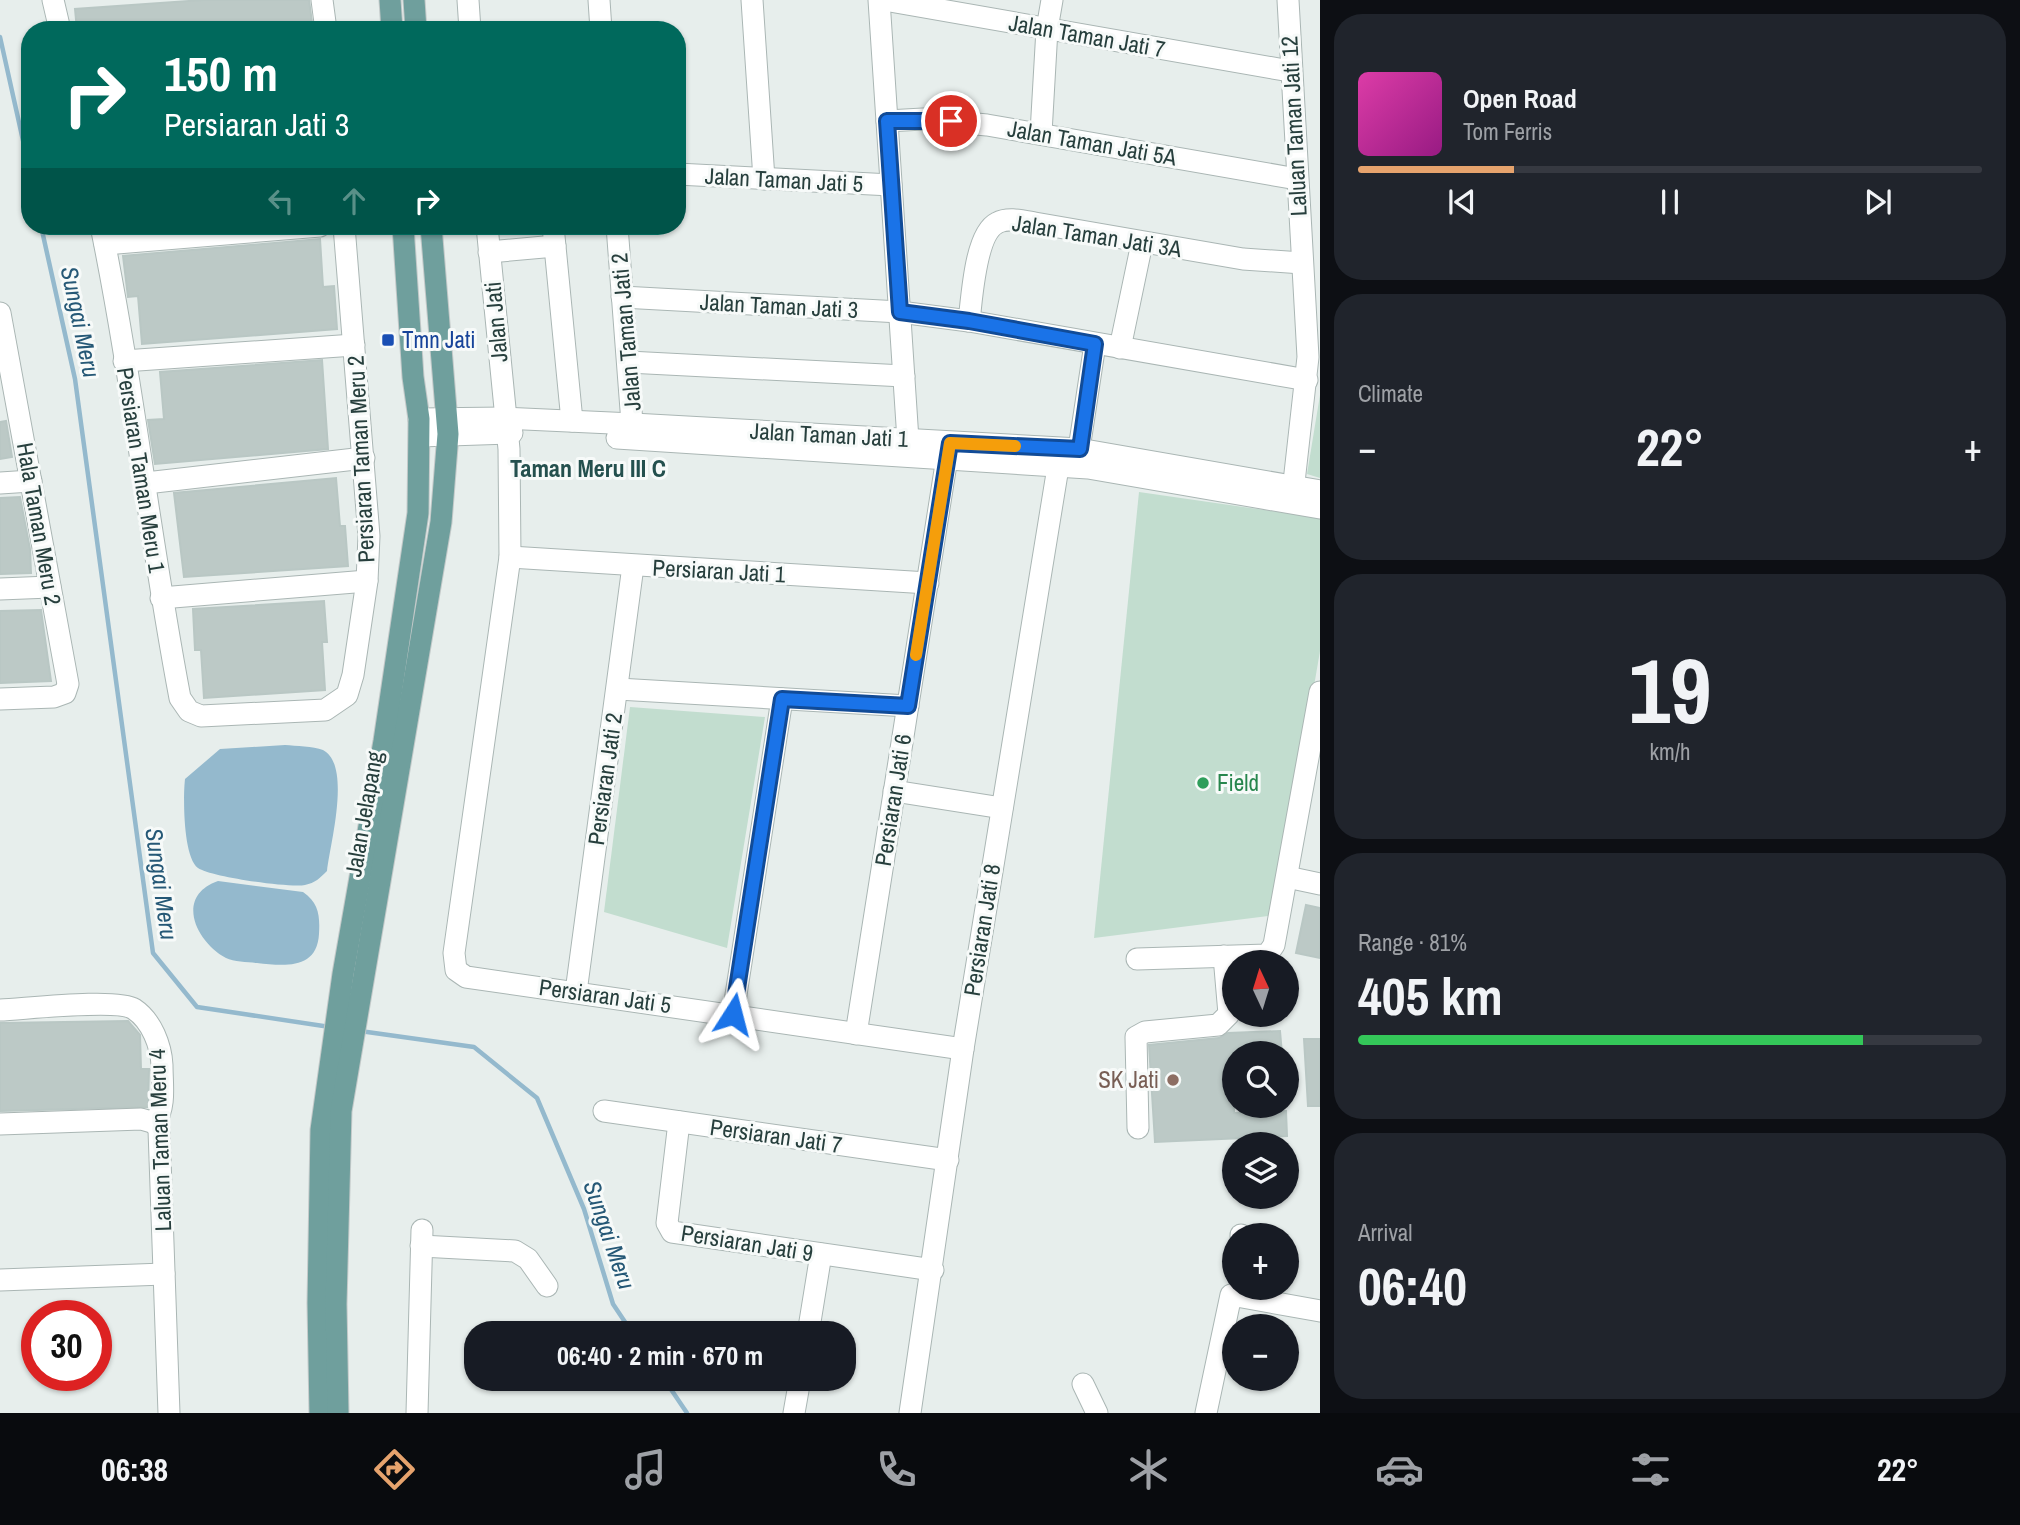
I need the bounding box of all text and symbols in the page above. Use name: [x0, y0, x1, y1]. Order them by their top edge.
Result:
street label: Jalan Taman Jati 7: [1006, 6, 1168, 65]
street label: Laluan Taman Jati 12: [1273, 35, 1314, 217]
text: 150 m: [164, 40, 278, 106]
icon: right: [49, 49, 140, 140]
text: Open Road: [1463, 81, 1577, 116]
pin: [921, 91, 981, 151]
icon: arrive: [932, 102, 970, 140]
text: Persiaran Jati 3: [164, 103, 349, 146]
street label: Jalan Taman Jati 5A: [1005, 112, 1179, 173]
text: Tom Ferris: [1463, 116, 1552, 147]
street label: Jalan Taman Jati 5: [704, 160, 864, 199]
icon: left: [262, 182, 300, 220]
icon: ahead: [335, 182, 373, 220]
icon: right: [408, 182, 446, 220]
icon: previous: [1443, 183, 1481, 221]
icon: pause: [1651, 183, 1689, 221]
icon: next: [1859, 183, 1897, 221]
street label: Jalan Taman Jati 3A: [1010, 207, 1184, 264]
street label: Jalan Taman Jati 2: [603, 252, 648, 412]
water label: Sungai Meru: [54, 263, 108, 380]
street label: Jalan Jati: [477, 280, 514, 364]
street label: Jalan Taman Jati 3: [699, 286, 859, 325]
place label: Tmn Jati: [402, 324, 475, 355]
marker: Tmn Jati: [380, 332, 396, 348]
street label: Persiaran Taman Meru 2: [340, 355, 381, 563]
street label: Persiaran Taman Meru 1: [110, 365, 173, 575]
text: Climate: [1358, 378, 1423, 409]
text: 22°: [1636, 412, 1704, 482]
street label: Jalan Taman Jati 1: [749, 415, 909, 454]
text: −: [1358, 422, 1376, 473]
text: +: [1964, 422, 1982, 473]
street label: Hala Taman Meru 2: [10, 440, 69, 608]
district label: Taman Meru III C: [510, 452, 666, 484]
street label: Persiaran Jati 1: [652, 552, 787, 589]
text: 19: [1629, 629, 1712, 751]
street label: Persiaran Jati 2: [580, 711, 629, 847]
street label: Persiaran Jati 6: [867, 732, 918, 868]
text: km/h: [1650, 736, 1690, 767]
street label: Jalan Jelapang: [337, 748, 390, 879]
place label: Field: [1217, 767, 1259, 798]
marker: Field: [1195, 775, 1211, 791]
water label: Sungai Meru: [138, 826, 186, 942]
street label: Persiaran Jati 8: [956, 862, 1007, 998]
text: Range · 81%: [1358, 927, 1467, 958]
north arrow: [1222, 950, 1298, 1027]
map controls: [1222, 950, 1299, 1391]
text: 405 km: [1358, 961, 1503, 1031]
street label: Persiaran Jati 5: [537, 971, 673, 1020]
position arrow: [696, 977, 770, 1051]
button: search: [1222, 1041, 1299, 1118]
street label: Laluan Taman Meru 4: [141, 1048, 178, 1232]
place label: SK Jati: [1098, 1064, 1159, 1095]
marker: SK Jati: [1165, 1072, 1181, 1088]
street label: Persiaran Jati 7: [708, 1111, 844, 1160]
button: layers: [1222, 1132, 1299, 1209]
water label: Sungai Meru: [576, 1176, 643, 1293]
street label: Persiaran Jati 9: [679, 1217, 815, 1268]
text: Arrival: [1358, 1217, 1413, 1248]
button: +: [1222, 1223, 1299, 1300]
text: 06:40: [1358, 1251, 1467, 1321]
speed limit sign: 30: [21, 1300, 112, 1391]
button: −: [1222, 1314, 1299, 1391]
text: 06:40 · 2 min · 670 m: [557, 1338, 763, 1373]
icon: directions: [370, 1445, 419, 1494]
icon: music: [621, 1445, 670, 1494]
icon: phone: [872, 1445, 921, 1494]
icon: climate: [1124, 1445, 1173, 1494]
icon: car: [1375, 1445, 1424, 1494]
icon: filters: [1626, 1445, 1675, 1494]
text: 06:38: [101, 1448, 168, 1491]
text: 22°: [1877, 1448, 1919, 1491]

